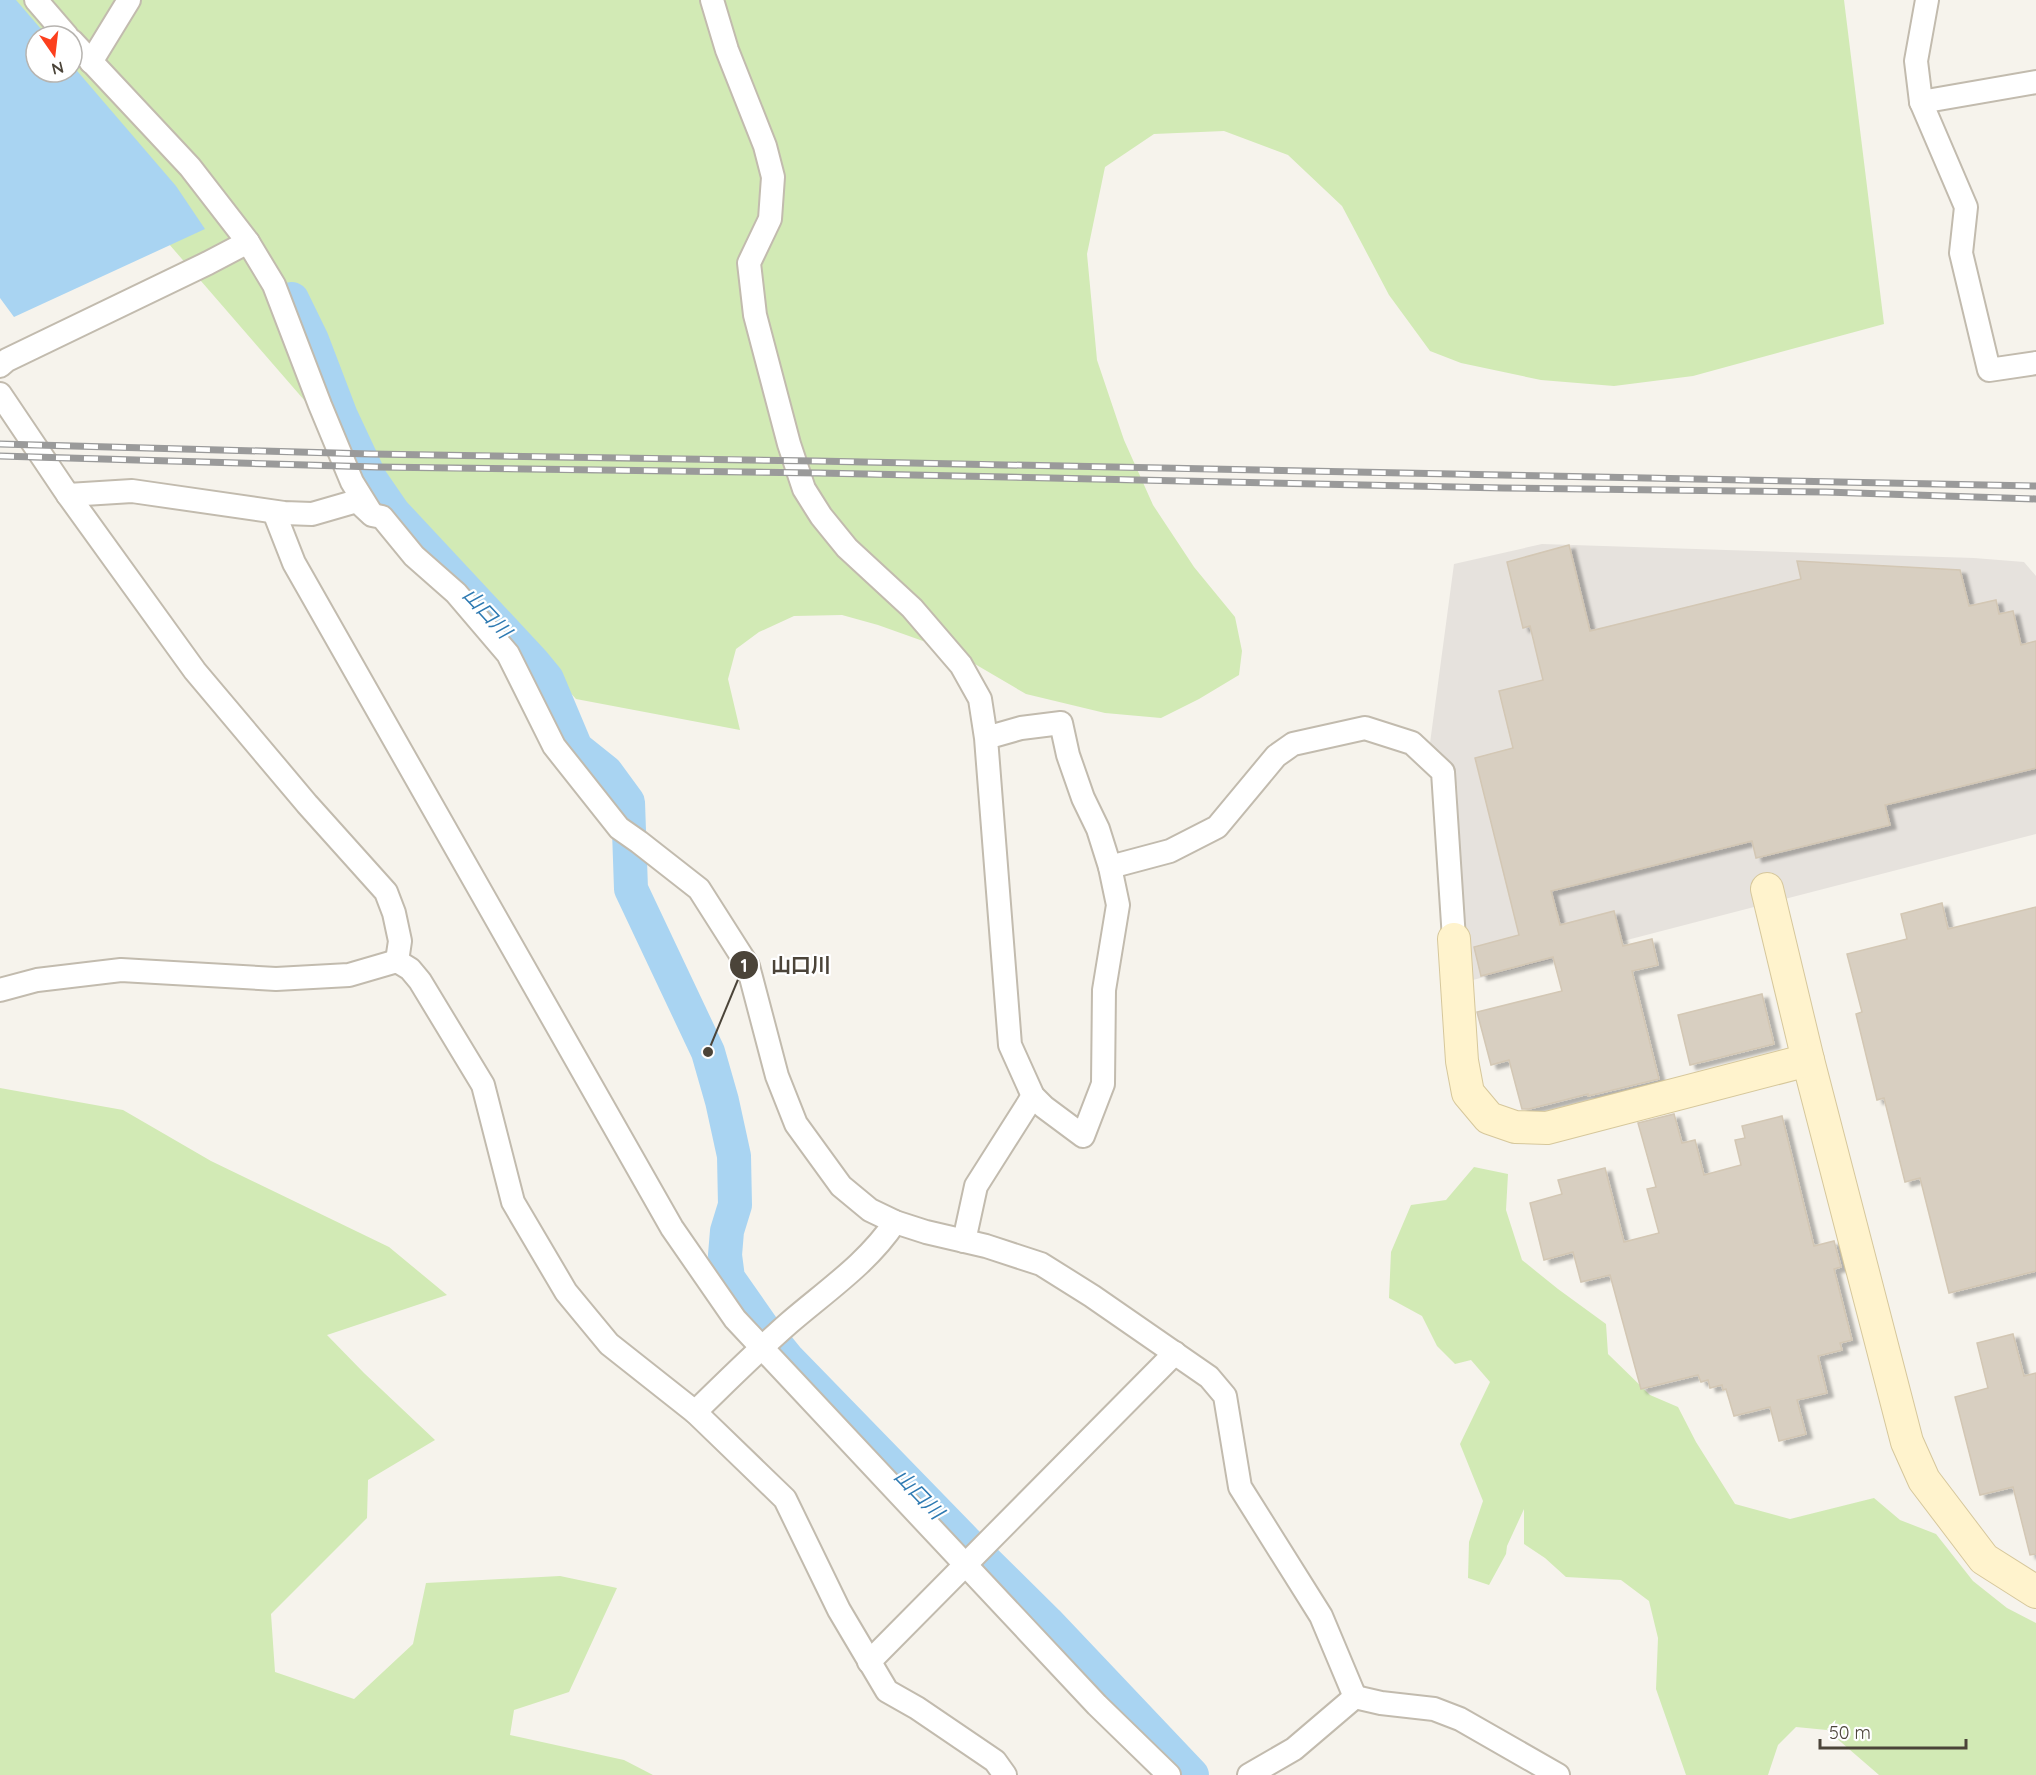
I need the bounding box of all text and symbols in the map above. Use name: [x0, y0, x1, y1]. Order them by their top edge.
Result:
north arrow: [24, 24, 84, 84]
text: N: [50, 57, 66, 80]
water label: 山口川: [458, 582, 518, 645]
callout: 山口川: [729, 946, 843, 984]
text: 山口川: [771, 952, 831, 977]
text: 1: [740, 954, 748, 977]
water label: 山口川: [890, 1463, 951, 1525]
scale bar: [1820, 1712, 1966, 1750]
text: 50 m: [1829, 1721, 1871, 1744]

